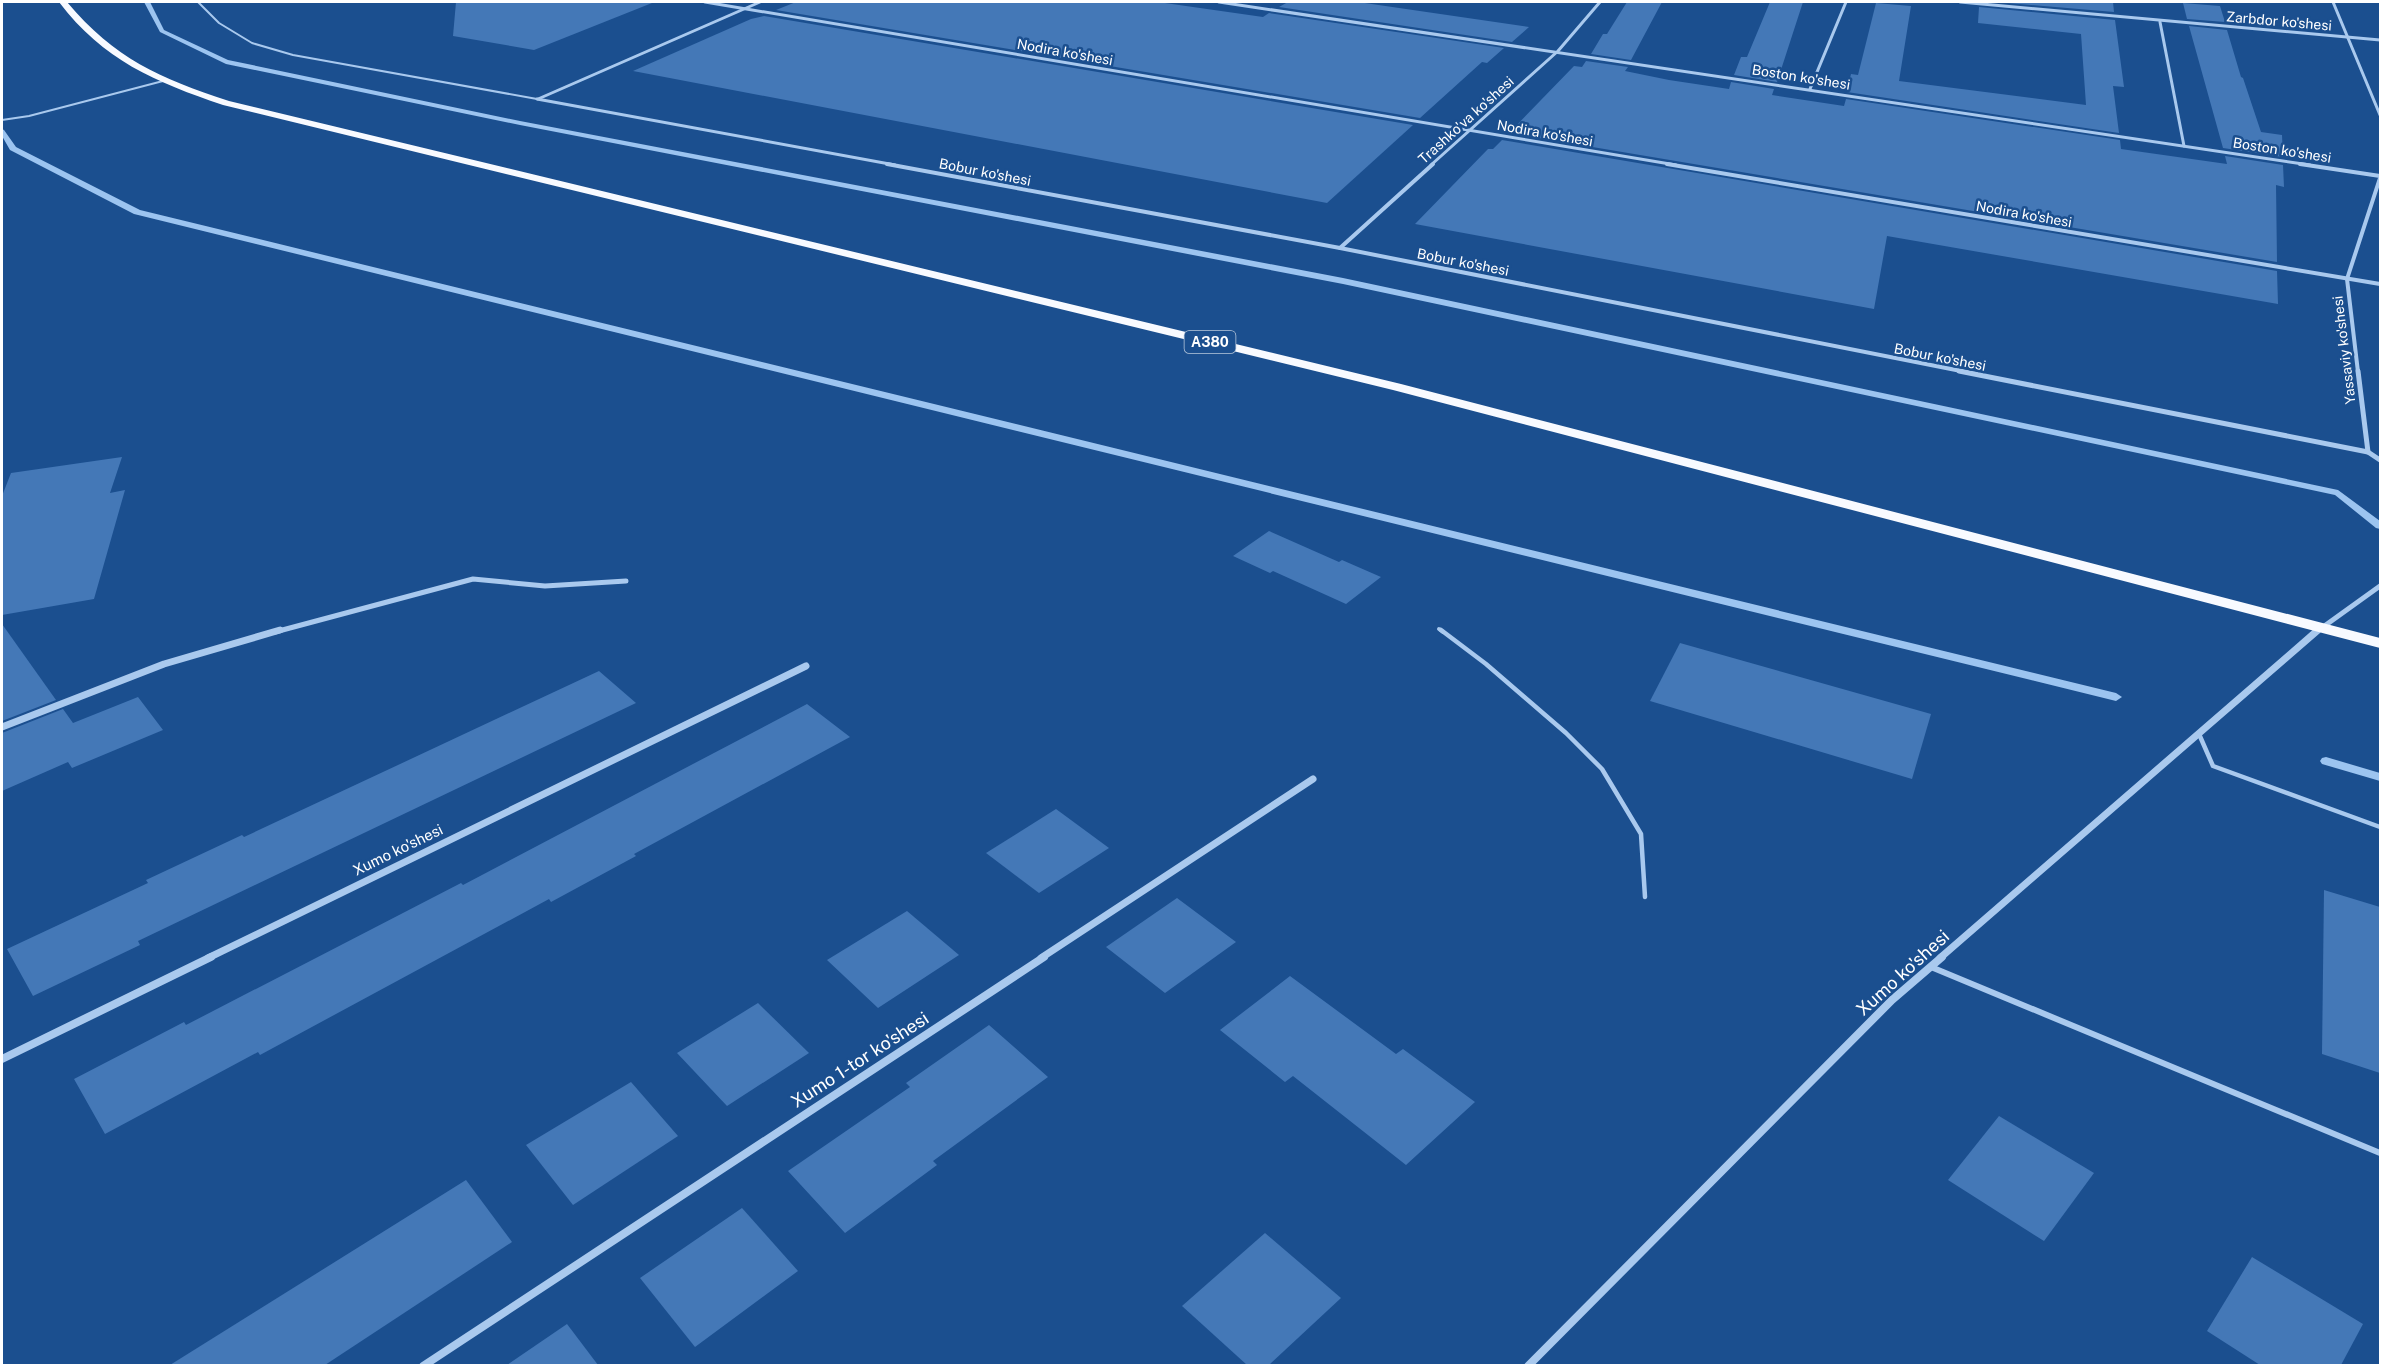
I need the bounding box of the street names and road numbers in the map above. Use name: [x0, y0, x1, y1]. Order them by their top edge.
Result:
street label: Zarbdor ko'shesi: [2225, 8, 2333, 34]
street label: Nodira ko'shesi: [1016, 36, 1114, 68]
street label: Boston ko'shesi: [1751, 61, 1851, 93]
street label: Trashko'va ko'shesi: [1415, 73, 1517, 167]
street label: Nodira ko'shesi: [1496, 117, 1594, 149]
street label: Boston ko'shesi: [2232, 134, 2332, 166]
street label: Bobur ko'shesi: [938, 155, 1032, 189]
street label: Nodira ko'shesi: [1975, 198, 2073, 230]
street label: Bobur ko'shesi: [1416, 245, 1510, 279]
street label: Yassaviy ko'shesi: [2329, 295, 2359, 405]
road number: A380: [1184, 331, 1236, 353]
street label: Bobur ko'shesi: [1893, 340, 1987, 374]
street label: Xumo ko'shesi: [350, 820, 446, 879]
street label: Xumo ko'shesi: [1852, 926, 1953, 1020]
street label: Xumo 1-tor ko'shesi: [787, 1007, 932, 1112]

